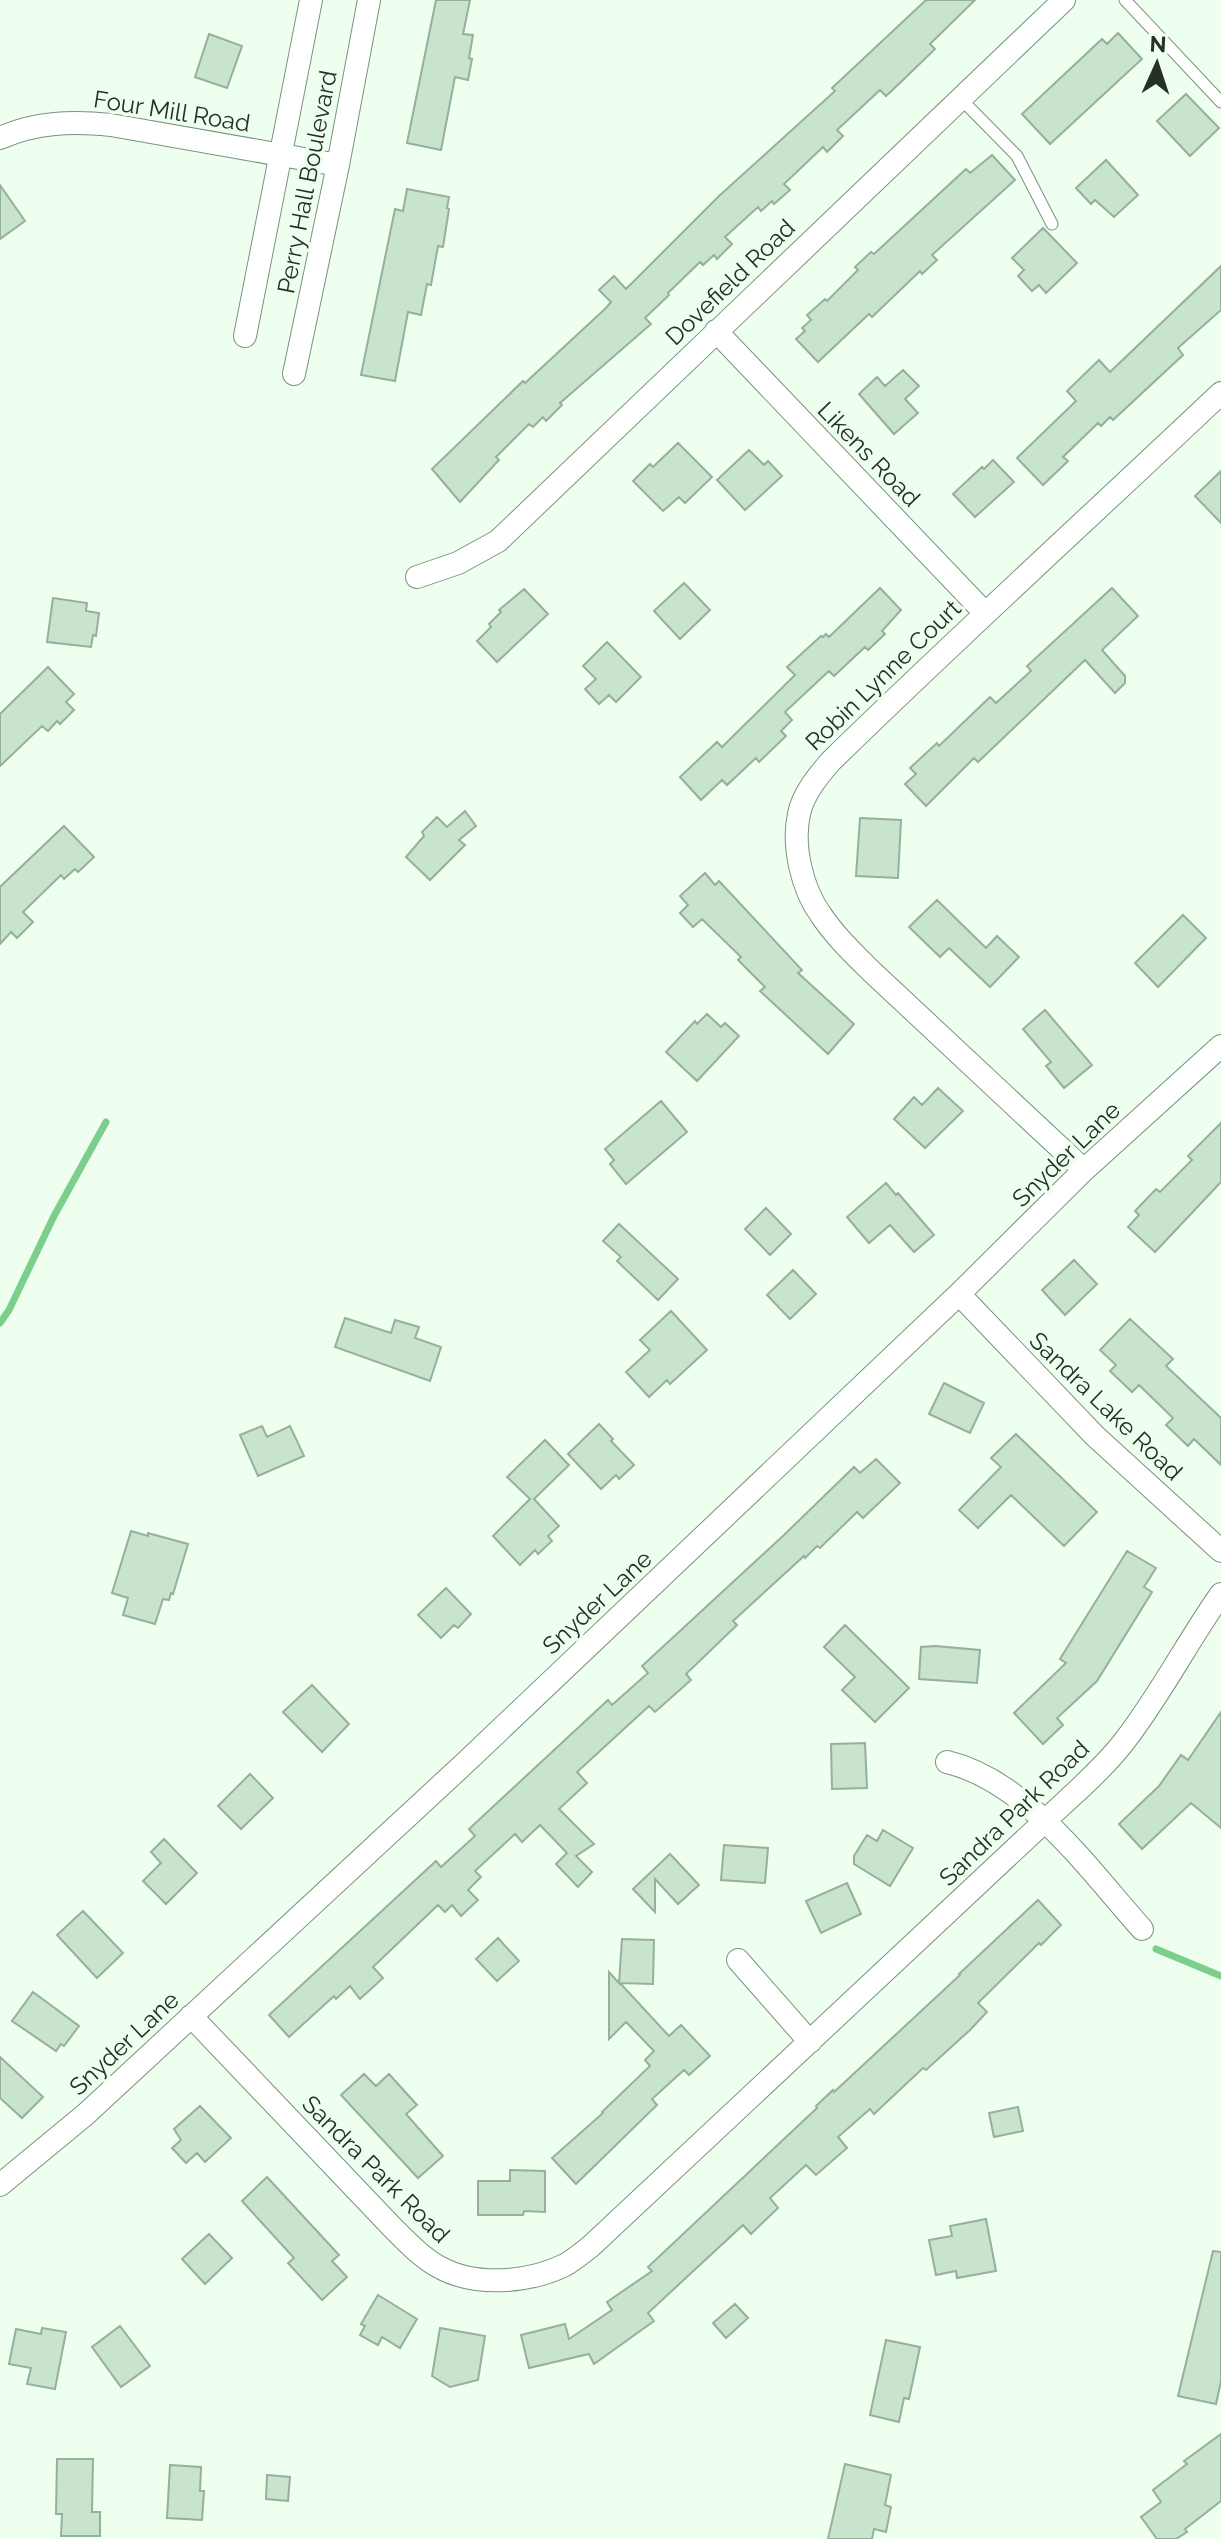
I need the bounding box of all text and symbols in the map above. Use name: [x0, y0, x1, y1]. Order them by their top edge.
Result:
north arrow: [1117, 24, 1197, 104]
text: N: [1149, 31, 1167, 57]
street label: Perry Hall Boulevard: [271, 68, 343, 296]
street label: Four Mill Road: [92, 84, 252, 138]
street label: Dovefield Road: [659, 213, 801, 351]
street label: Likens Road: [812, 395, 926, 513]
street label: Robin Lynne Court: [799, 594, 967, 756]
street label: Snyder Lane: [1006, 1095, 1126, 1213]
street label: Sandra Lake Road: [1024, 1326, 1188, 1486]
street label: Snyder Lane: [536, 1544, 658, 1660]
street label: Sandra Park Road: [933, 1734, 1095, 1892]
street label: Snyder Lane: [63, 1985, 185, 2101]
street label: Sandra Park Road: [296, 2089, 456, 2249]

